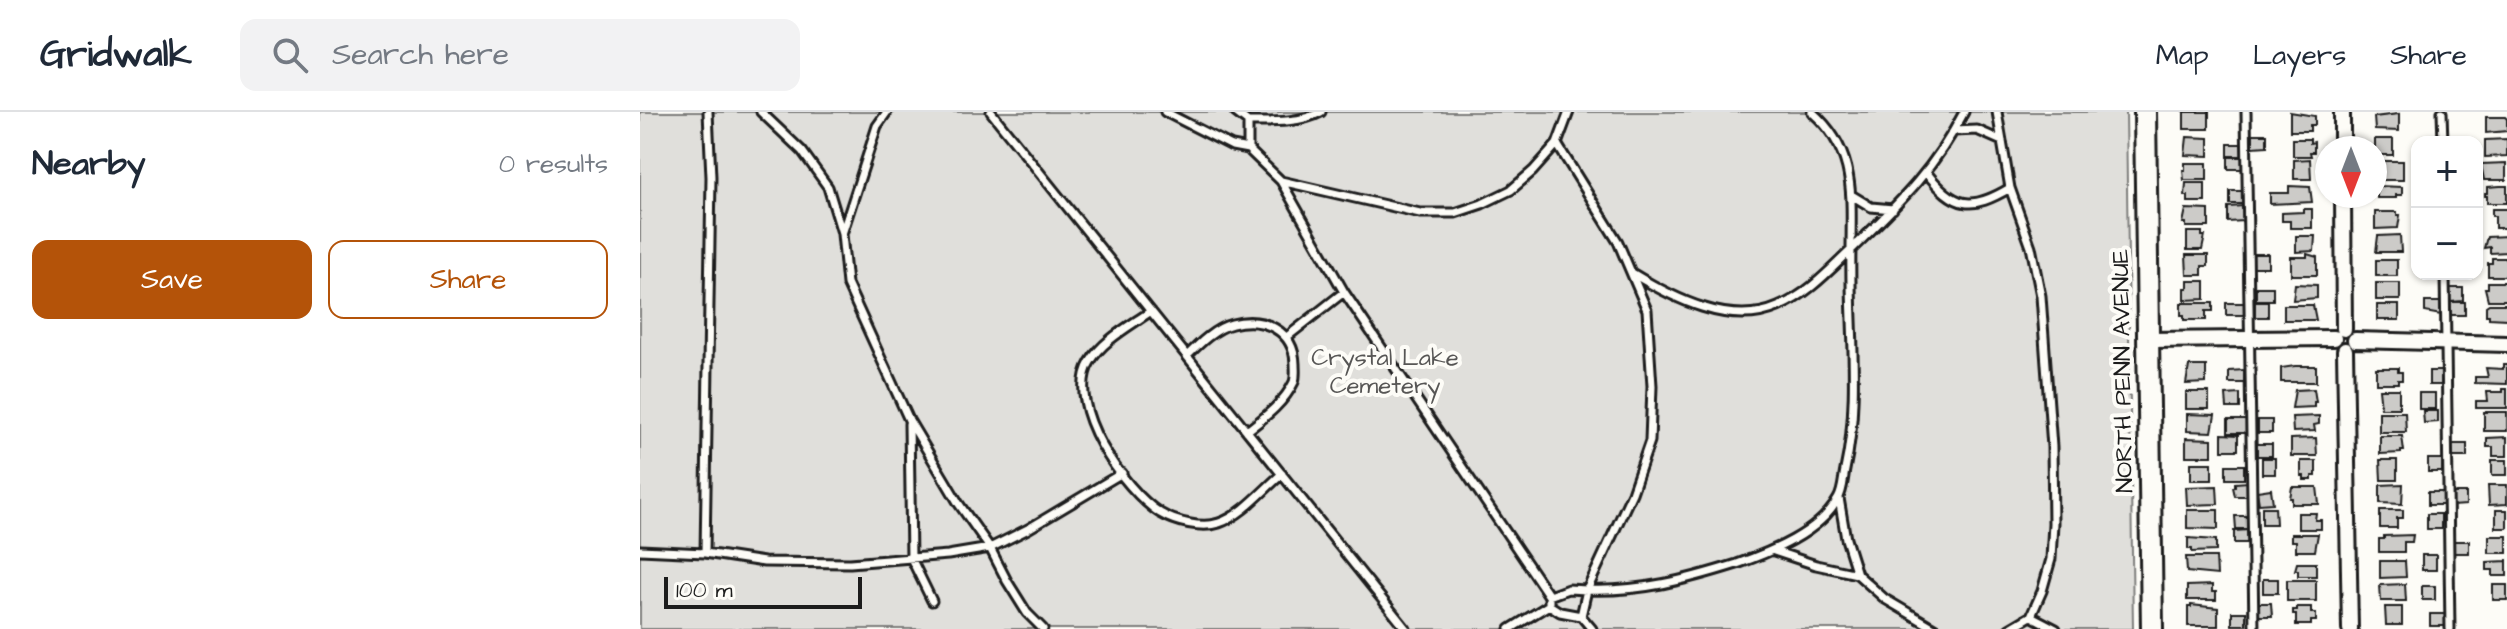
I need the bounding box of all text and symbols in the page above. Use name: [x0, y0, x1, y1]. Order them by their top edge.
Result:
search box: [240, 19, 800, 91]
text: Gridwalk: [40, 29, 192, 81]
icon: search: [268, 33, 312, 77]
text: Search here: [332, 34, 509, 76]
text: Map: [2156, 36, 2209, 75]
text: Layers: [2253, 36, 2346, 75]
text: Share: [2390, 36, 2467, 75]
north arrow: [2315, 136, 2387, 208]
map controls: [2411, 136, 2483, 280]
button: +: [2411, 136, 2483, 208]
text: Nearby: [32, 140, 146, 188]
text: 0 results: [499, 146, 608, 182]
button: −: [2411, 208, 2483, 280]
button: Save: [32, 240, 312, 319]
button: Share: [328, 240, 608, 319]
street label: NORTH PENN AVENUE: [2104, 249, 2142, 493]
park label: Crystal Lake Cemetery: [1311, 341, 1459, 404]
scale bar: [664, 573, 862, 609]
text: 100 m: [676, 575, 733, 606]

